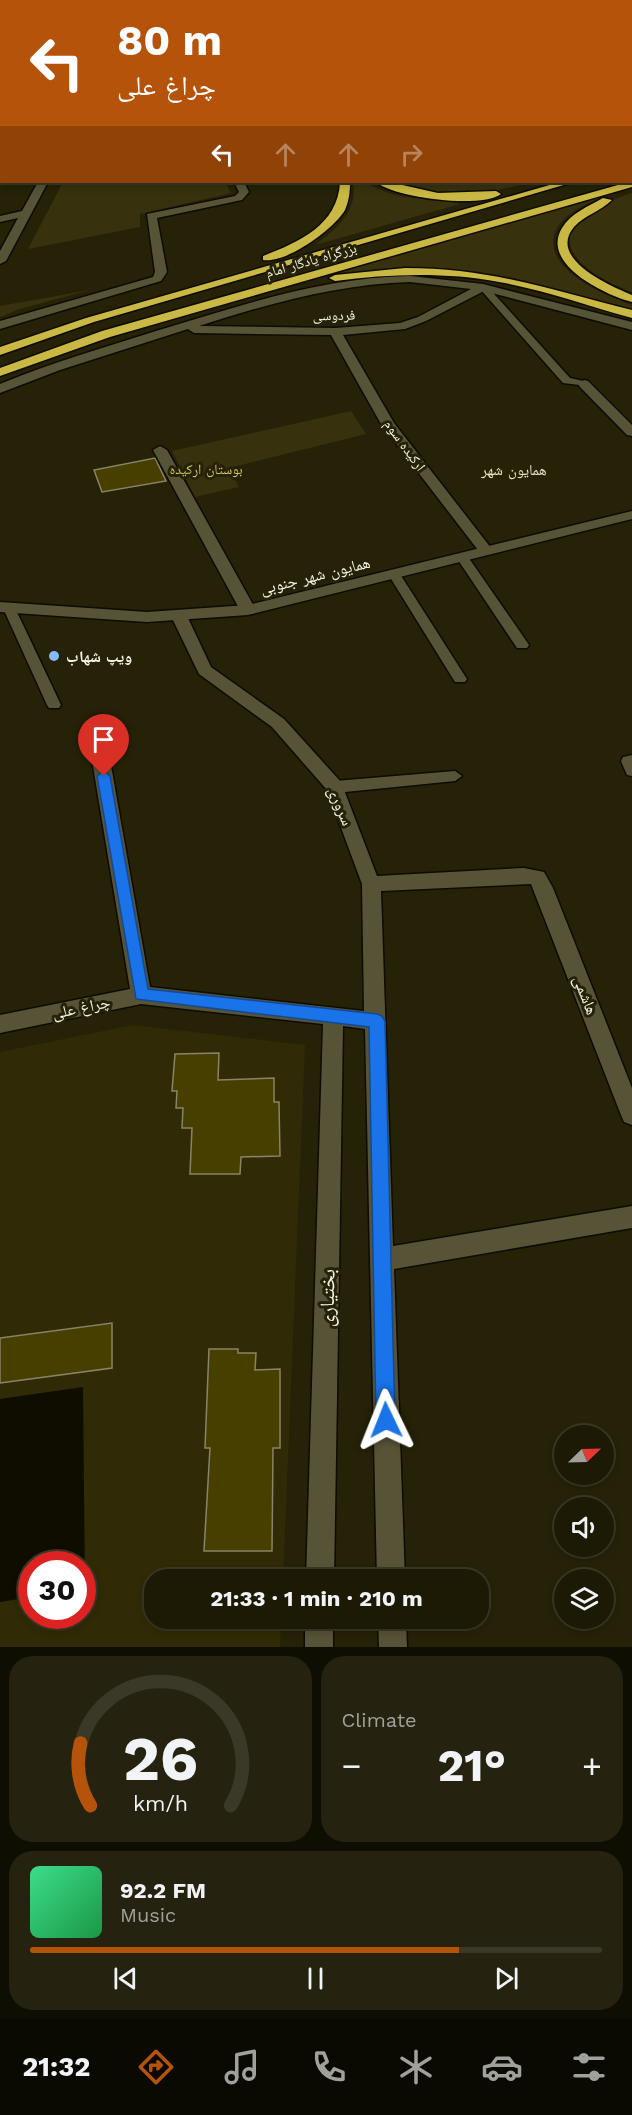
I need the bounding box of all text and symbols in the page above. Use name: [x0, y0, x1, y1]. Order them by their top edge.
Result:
text: 80 m: [117, 16, 222, 65]
icon: left: [18, 24, 96, 102]
text: چراغ‌ علی: [117, 70, 216, 102]
icon: left: [206, 138, 239, 171]
icon: ahead: [269, 138, 302, 171]
icon: ahead: [332, 138, 365, 171]
icon: right: [395, 138, 428, 171]
street label: بزرگراه یادگار امام: [264, 239, 359, 283]
street label: فردوسی: [313, 307, 356, 324]
street label: ارکیده سوم: [379, 416, 429, 475]
park label: بوستان ارکیده: [169, 461, 243, 478]
district label: همایون شهر: [480, 461, 547, 480]
street label: همایون‌ شهر جنوبی: [258, 553, 372, 599]
place label: ویپ شهاب: [66, 647, 132, 666]
marker: ویپ شهاب: [47, 649, 61, 663]
pin: [78, 714, 129, 776]
icon: arrive: [87, 723, 120, 756]
street label: سروری: [323, 784, 357, 829]
street label: هاشمی: [569, 973, 602, 1018]
street label: چراغ‌ علی: [50, 992, 112, 1024]
street label: بختیاری: [314, 1269, 340, 1327]
position arrow: [354, 1388, 418, 1452]
north arrow: [554, 1425, 614, 1485]
map controls: [554, 1425, 614, 1629]
button: sound: [554, 1497, 614, 1557]
speed limit sign: 30: [18, 1551, 96, 1629]
button: layers: [554, 1569, 614, 1629]
text: 21:33 · 1 min · 210 m: [210, 1586, 423, 1611]
text: Climate: [342, 1708, 417, 1732]
text: 26: [122, 1722, 198, 1795]
text: 21°: [438, 1739, 506, 1792]
text: −: [342, 1746, 361, 1785]
text: +: [582, 1746, 602, 1785]
text: km/h: [133, 1791, 188, 1816]
text: 92.2 FM: [120, 1878, 206, 1903]
text: Music: [120, 1903, 176, 1927]
icon: previous: [109, 1962, 142, 1995]
icon: pause: [299, 1962, 332, 1995]
icon: next: [490, 1962, 523, 1995]
icon: directions: [135, 2046, 177, 2088]
icon: music: [221, 2046, 263, 2088]
icon: phone: [308, 2046, 350, 2088]
icon: climate: [395, 2046, 437, 2088]
icon: car: [481, 2046, 523, 2088]
icon: filters: [568, 2046, 610, 2088]
text: 21:32: [22, 2051, 90, 2083]

